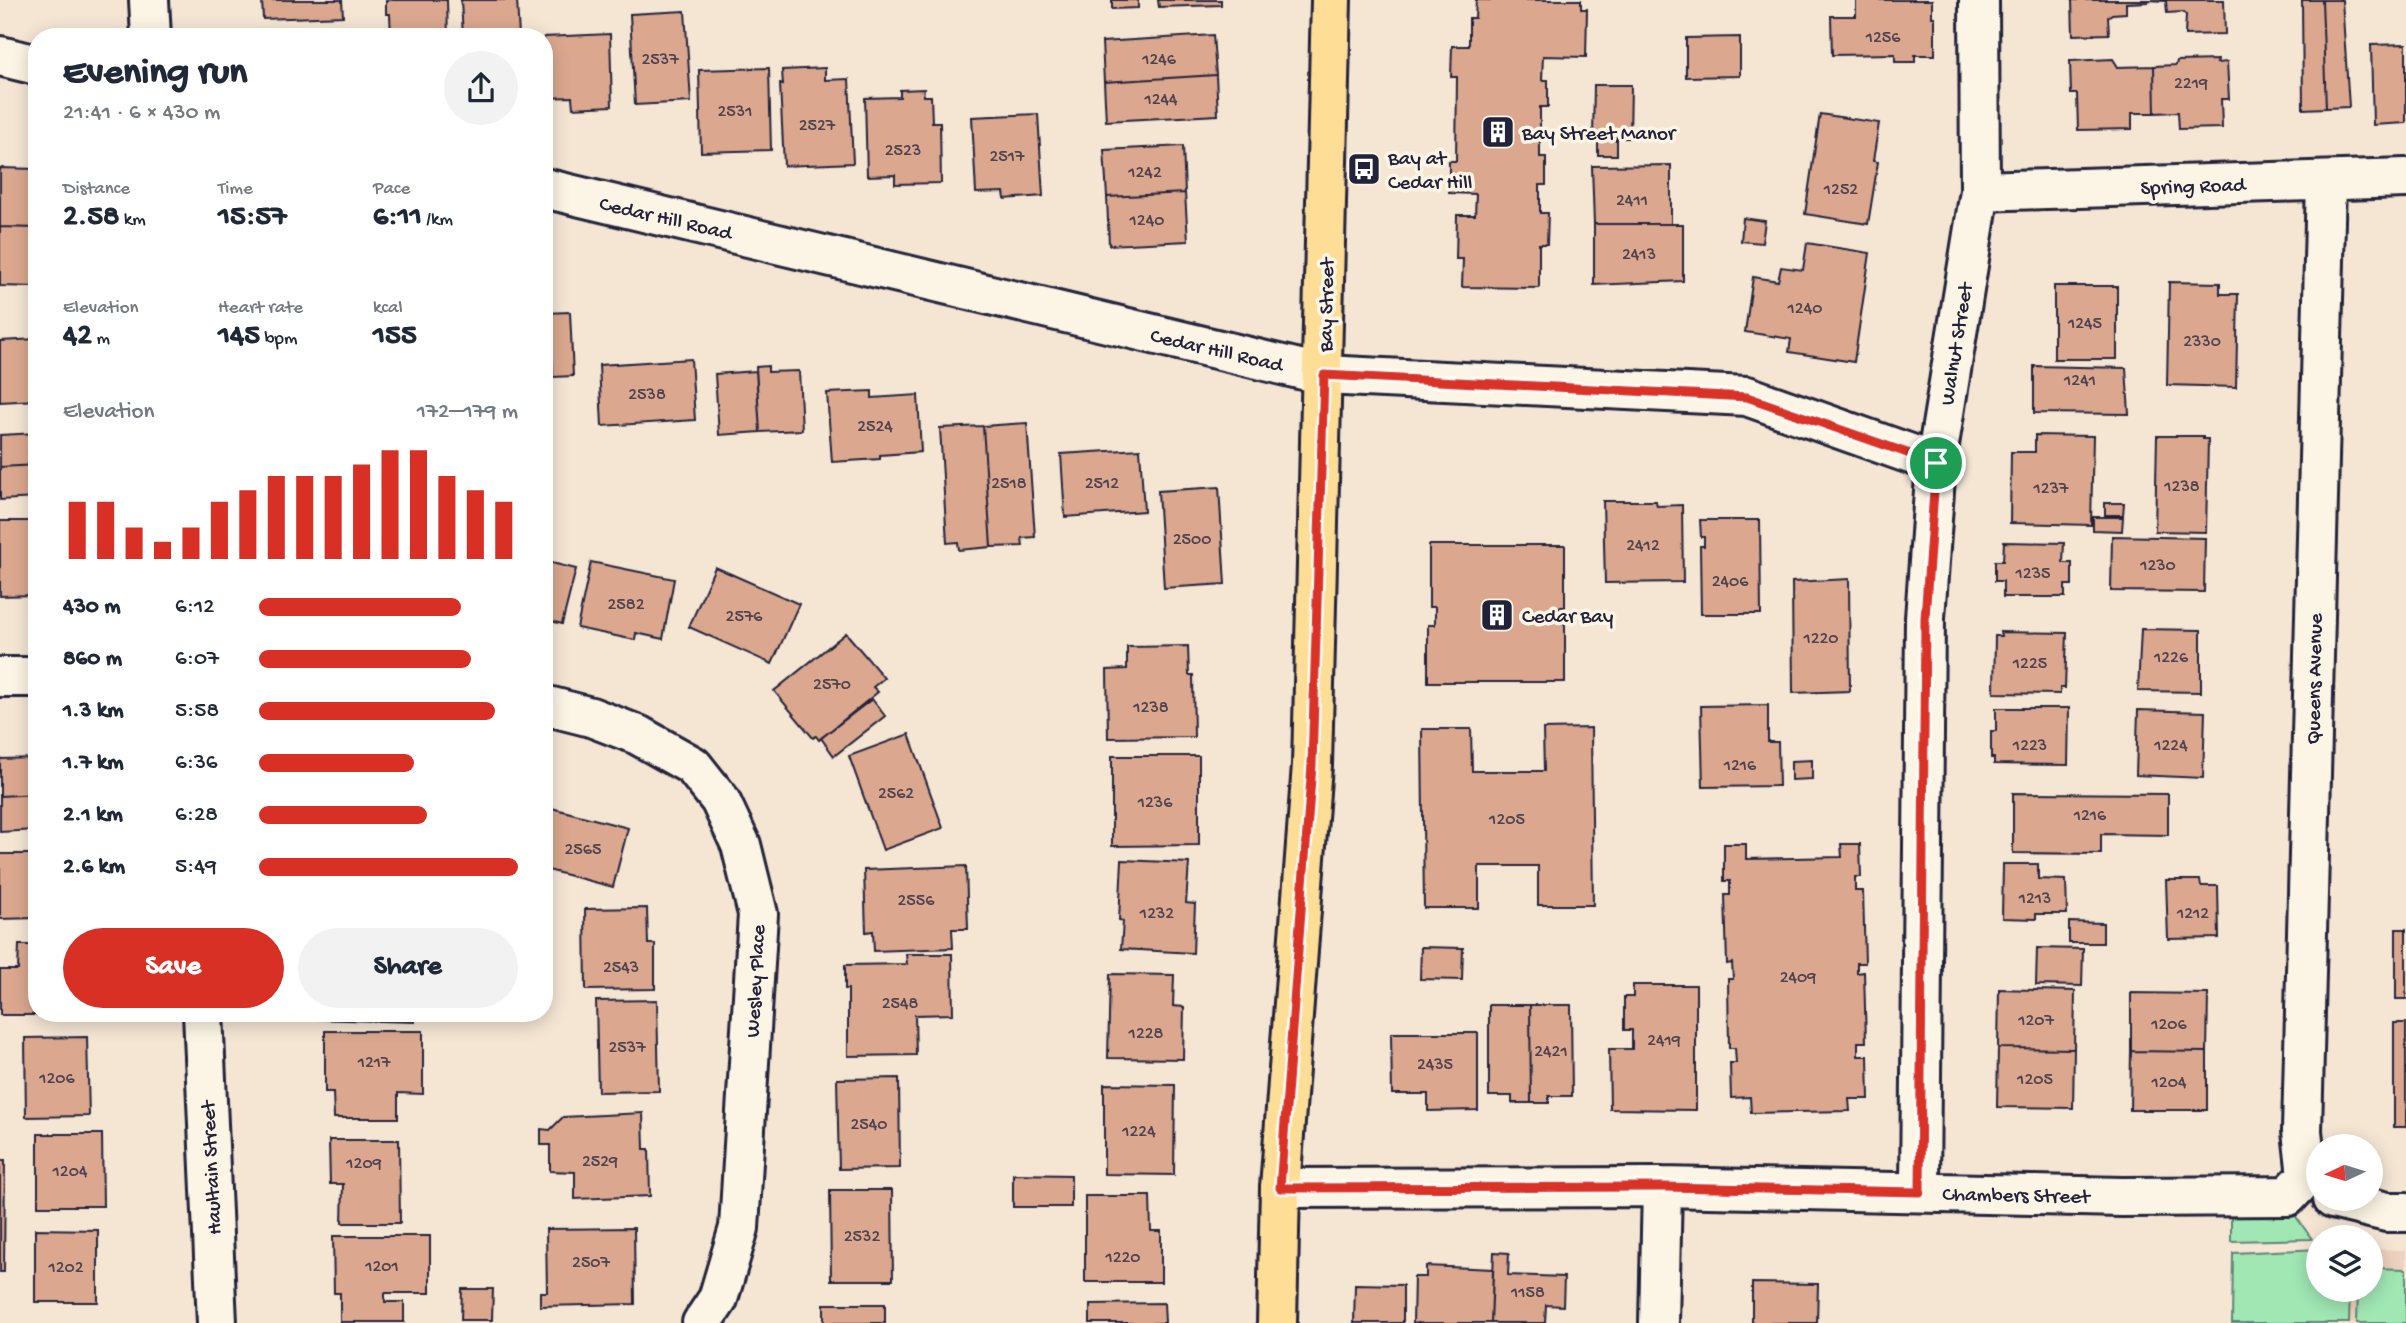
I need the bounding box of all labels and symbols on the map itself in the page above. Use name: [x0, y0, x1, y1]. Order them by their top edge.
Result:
house number: 1256: [1865, 28, 1901, 49]
house number: 2537: [642, 50, 679, 71]
house number: 1246: [1141, 50, 1177, 71]
house number: 2219: [2174, 74, 2208, 95]
house number: 1244: [1143, 90, 1178, 111]
house number: 2531: [718, 102, 752, 123]
building icon: Bay Street Manor: [1479, 113, 1517, 151]
house number: 2527: [799, 116, 836, 137]
place label: Bay Street Manor: [1521, 123, 1677, 148]
house number: 2523: [885, 141, 921, 162]
house number: 2517: [990, 147, 1025, 168]
place label: Bay at Cedar Hill: [1387, 148, 1472, 197]
bus stop icon: Bay at Cedar Hill: [1345, 150, 1383, 188]
house number: 1242: [1127, 163, 1162, 184]
street label: Spring Road: [2140, 174, 2248, 203]
house number: 1252: [1823, 180, 1858, 201]
house number: 2411: [1616, 191, 1648, 212]
street label: Cedar Hill Road: [597, 193, 736, 248]
house number: 1240: [1129, 211, 1164, 232]
house number: 2413: [1622, 245, 1656, 266]
street label: Bay Street: [1315, 256, 1342, 353]
street label: Walnut Street: [1936, 279, 1981, 408]
house number: 1240: [1787, 299, 1822, 320]
house number: 1245: [2067, 314, 2102, 335]
street label: Cedar Hill Road: [1148, 325, 1287, 380]
house number: 2330: [2183, 332, 2221, 353]
house number: 1241: [2063, 371, 2096, 392]
house number: 2538: [628, 385, 666, 406]
house number: 2524: [857, 417, 893, 438]
pin: [1906, 433, 1966, 493]
house number: 2518: [991, 474, 1027, 495]
house number: 2512: [1085, 474, 1119, 495]
house number: 1238: [2163, 477, 2200, 498]
house number: 1237: [2033, 479, 2069, 500]
house number: 2500: [1173, 530, 1211, 551]
house number: 2412: [1626, 536, 1660, 557]
house number: 1230: [2139, 556, 2176, 577]
house number: 1235: [2015, 564, 2050, 585]
house number: 2406: [1712, 572, 1749, 593]
house number: 2582: [608, 595, 645, 616]
building icon: Cedar Bay: [1478, 596, 1516, 634]
place label: Cedar Bay: [1522, 606, 1613, 631]
house number: 2576: [726, 607, 763, 628]
street label: Queens Avenue: [2303, 612, 2330, 745]
house number: 1220: [1802, 629, 1839, 650]
house number: 1226: [2153, 648, 2189, 669]
house number: 1225: [2012, 654, 2047, 675]
house number: 2570: [813, 675, 851, 696]
house number: 1238: [1132, 698, 1169, 719]
house number: 1223: [2012, 736, 2047, 757]
house number: 1224: [2153, 736, 2188, 757]
house number: 1216: [1723, 756, 1757, 777]
house number: 2562: [878, 784, 914, 805]
house number: 1236: [1137, 793, 1173, 814]
house number: 1216: [2073, 806, 2107, 827]
house number: 1205: [1488, 810, 1525, 831]
house number: 2565: [565, 840, 601, 861]
house number: 1213: [2018, 889, 2051, 910]
house number: 2556: [898, 891, 935, 912]
house number: 1232: [1139, 904, 1174, 925]
house number: 1212: [2176, 904, 2209, 925]
street label: Wesley Place: [742, 923, 773, 1038]
house number: 2543: [603, 958, 639, 979]
house number: 2409: [1780, 968, 1816, 989]
house number: 2548: [882, 994, 918, 1015]
house number: 1207: [2017, 1011, 2054, 1032]
house number: 1206: [2150, 1015, 2188, 1036]
house number: 1228: [1128, 1024, 1164, 1045]
house number: 2419: [1647, 1031, 1681, 1052]
house number: 2537: [609, 1038, 646, 1059]
house number: 2421: [1534, 1042, 1568, 1063]
house number: 1217: [357, 1053, 391, 1074]
house number: 2435: [1417, 1055, 1453, 1076]
house number: 1206: [38, 1069, 76, 1090]
house number: 1205: [2016, 1070, 2053, 1091]
house number: 1204: [2151, 1073, 2187, 1094]
street label: Haultain Street: [197, 1098, 229, 1235]
house number: 2540: [850, 1115, 888, 1136]
house number: 1224: [1121, 1122, 1156, 1143]
north arrow: [2306, 1134, 2384, 1211]
house number: 2529: [582, 1152, 618, 1173]
house number: 1209: [345, 1154, 382, 1175]
house number: 1204: [52, 1162, 88, 1183]
street label: Chambers Street: [1942, 1184, 2092, 1211]
house number: 2532: [844, 1227, 880, 1248]
house number: 1220: [1104, 1248, 1141, 1269]
house number: 2507: [572, 1253, 611, 1274]
house number: 1201: [364, 1257, 399, 1278]
house number: 1202: [47, 1258, 84, 1279]
house number: 1158: [1510, 1283, 1545, 1304]

